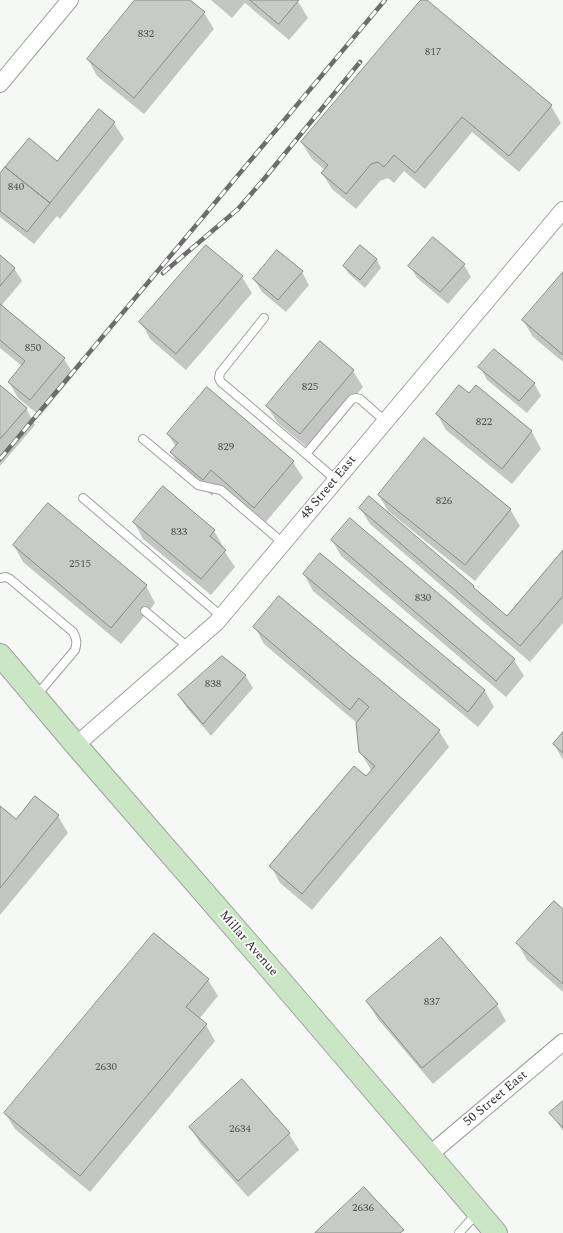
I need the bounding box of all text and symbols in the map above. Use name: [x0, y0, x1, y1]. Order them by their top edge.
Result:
house number: 832: [138, 28, 154, 42]
house number: 817: [425, 46, 441, 60]
house number: 840: [8, 181, 24, 195]
house number: 850: [25, 342, 41, 356]
house number: 825: [302, 381, 318, 395]
house number: 822: [476, 416, 492, 430]
house number: 829: [218, 441, 234, 455]
street label: 48 Street East: [298, 453, 360, 523]
house number: 826: [436, 495, 452, 509]
house number: 833: [171, 526, 187, 540]
house number: 2515: [69, 558, 91, 572]
house number: 830: [415, 592, 431, 606]
house number: 838: [205, 678, 221, 692]
street label: Millar Avenue: [215, 908, 281, 980]
house number: 837: [424, 996, 440, 1010]
house number: 2630: [95, 1061, 117, 1075]
street label: 50 Street East: [461, 1068, 531, 1130]
house number: 2634: [229, 1123, 251, 1137]
house number: 2636: [352, 1202, 374, 1216]

